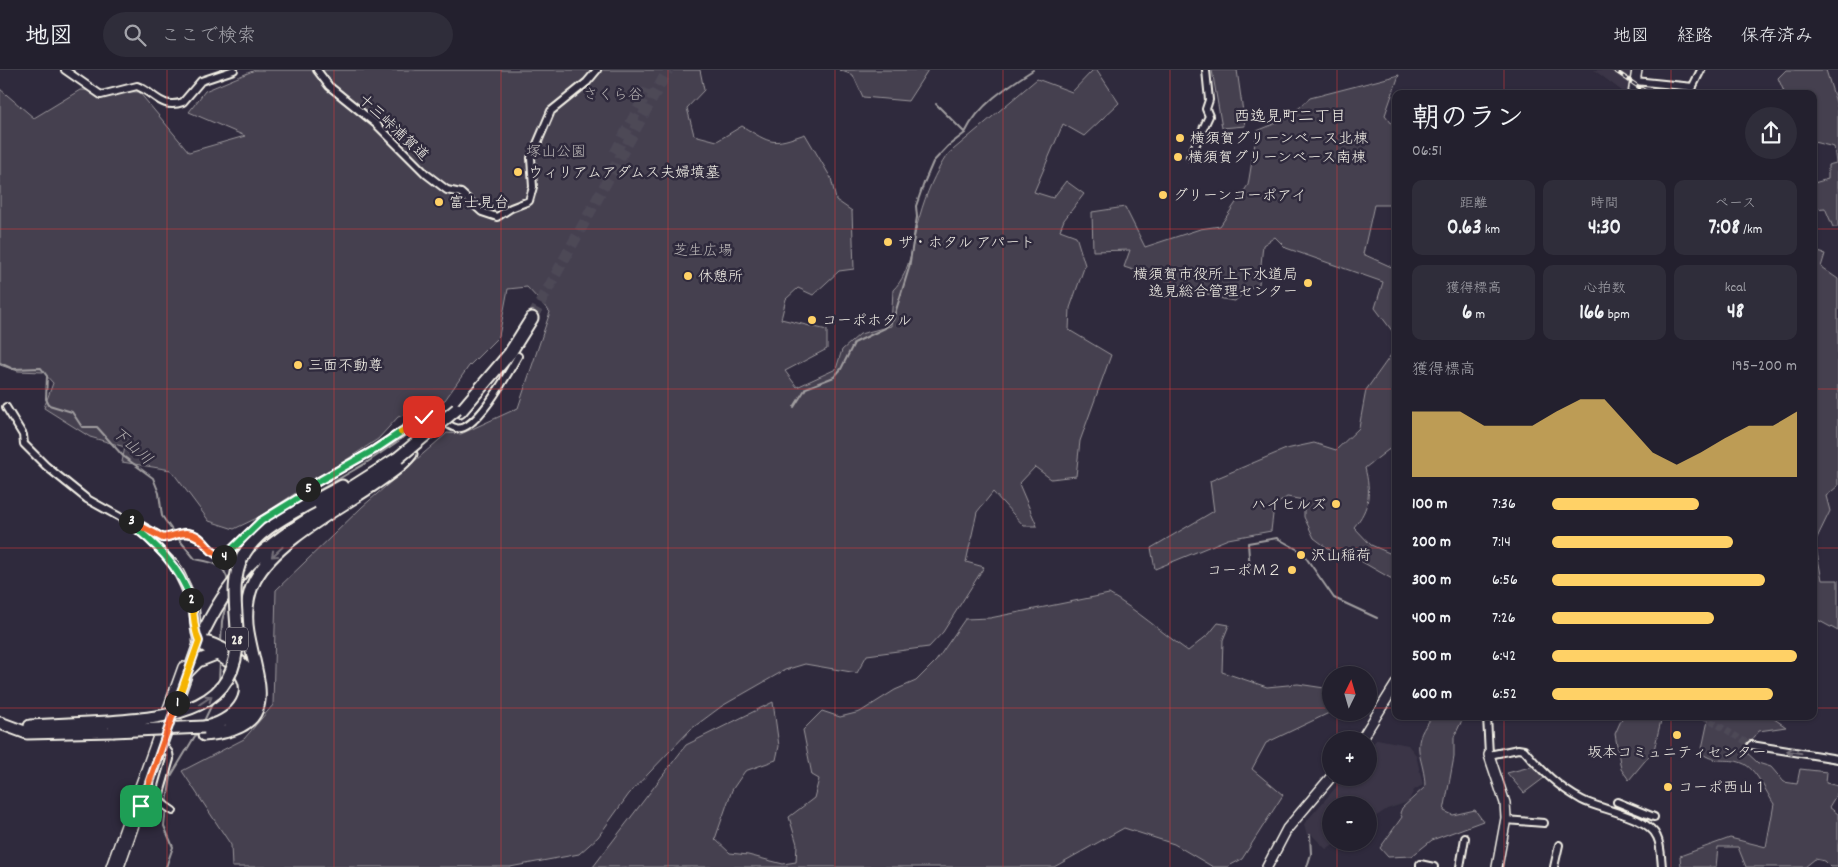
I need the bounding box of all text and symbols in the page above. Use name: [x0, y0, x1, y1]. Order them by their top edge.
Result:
search box: [103, 12, 453, 57]
text: 地図: [25, 21, 73, 55]
icon: search: [121, 21, 149, 49]
text: ここで検索: [161, 24, 256, 51]
text: 地図: [1613, 25, 1649, 50]
text: 経路: [1677, 25, 1713, 50]
text: 保存済み: [1741, 25, 1813, 50]
park label: さくら谷: [583, 85, 643, 107]
street label: 十三峠浦賀道: [352, 90, 433, 167]
text: 朝のラン: [1412, 101, 1524, 141]
district label: 西逸見町二丁目: [1234, 106, 1346, 129]
button: share: [1745, 107, 1797, 159]
place label: 横須賀グリーンベース北棟: [1190, 129, 1368, 151]
marker: 横須賀グリーンベース北棟: [1174, 132, 1186, 144]
text: 06:51: [1412, 140, 1442, 163]
park label: 塚山公園: [526, 142, 586, 164]
place label: 横須賀グリーンベース南棟: [1188, 148, 1366, 170]
marker: 横須賀グリーンベース南棟: [1172, 151, 1184, 163]
place label: ウィリアムアダムス夫婦墳墓: [528, 163, 720, 185]
marker: ウィリアムアダムス夫婦墳墓: [512, 166, 524, 178]
place label: グリーンコーポアイ: [1173, 186, 1306, 208]
marker: グリーンコーポアイ: [1157, 189, 1169, 201]
place label: 富士見台: [449, 193, 509, 215]
text: 距離: [1460, 194, 1488, 214]
text: 時間: [1591, 194, 1619, 214]
text: ペース: [1715, 194, 1756, 214]
marker: 富士見台: [433, 196, 445, 208]
text: 0.63: [1447, 214, 1481, 244]
text: 4:30: [1588, 214, 1621, 244]
text: 7:08: [1709, 214, 1740, 244]
text: km: [1481, 220, 1500, 240]
text: /km: [1740, 220, 1762, 240]
place label: ザ・ホタル アパート: [898, 233, 1035, 255]
marker: ザ・ホタル アパート: [882, 236, 894, 248]
park label: 芝生広場: [673, 241, 733, 263]
place label: 横須賀市役所上下水道局 逸見総合管理センター: [1133, 265, 1298, 304]
place label: 休憩所: [698, 267, 743, 289]
marker: 休憩所: [682, 270, 694, 282]
marker: 横須賀市役所上下水道局 逸見総合管理センター: [1302, 277, 1314, 289]
text: kcal: [1725, 278, 1746, 298]
text: 獲得標高: [1446, 279, 1502, 299]
text: 心拍数: [1584, 279, 1626, 299]
text: 48: [1727, 298, 1744, 328]
text: 6: [1462, 299, 1472, 329]
text: 166: [1579, 299, 1604, 329]
text: m: [1472, 305, 1485, 325]
text: bpm: [1604, 305, 1630, 325]
place label: コーポホタル: [822, 311, 912, 333]
marker: コーポホタル: [806, 314, 818, 326]
text: 195–200 m: [1732, 355, 1797, 378]
place label: 三面不動尊: [308, 356, 383, 378]
marker: 三面不動尊: [292, 359, 304, 371]
text: 獲得標高: [1412, 359, 1476, 382]
pin: [403, 396, 445, 438]
icon: check: [410, 403, 438, 431]
water label: 下山川: [106, 422, 157, 471]
pin: 5: [296, 476, 320, 502]
text: 5: [305, 479, 312, 499]
text: 100 m: [1412, 493, 1448, 516]
text: 7:36: [1492, 493, 1516, 516]
place label: ハイヒルズ: [1251, 495, 1326, 517]
marker: ハイヒルズ: [1330, 498, 1342, 510]
pin: 3: [118, 508, 144, 534]
text: 3: [128, 511, 135, 531]
text: 200 m: [1412, 531, 1451, 554]
text: 7:14: [1492, 531, 1511, 554]
pin: 4: [212, 544, 236, 570]
place label: 沢山稲荷: [1311, 546, 1371, 568]
text: 4: [222, 547, 227, 567]
one-way arrow: [271, 547, 284, 558]
marker: 沢山稲荷: [1295, 549, 1307, 561]
place label: コーポＭ２: [1207, 561, 1282, 583]
marker: コーポＭ２: [1286, 564, 1298, 576]
text: 300 m: [1412, 569, 1451, 592]
text: 6:56: [1492, 569, 1518, 592]
pin: 2: [178, 588, 204, 612]
text: 2: [188, 590, 195, 610]
text: 400 m: [1412, 607, 1451, 630]
text: 7:26: [1492, 607, 1516, 630]
road number: 28: [226, 628, 248, 650]
text: 500 m: [1412, 645, 1452, 668]
text: 6:42: [1492, 645, 1516, 668]
north arrow: [1322, 666, 1378, 721]
map controls: [1322, 666, 1377, 851]
text: 600 m: [1412, 683, 1452, 706]
text: 6:52: [1492, 683, 1517, 706]
pin: 1: [164, 690, 190, 716]
text: 1: [176, 693, 179, 713]
one-way arrow: [198, 695, 212, 705]
marker: 坂本コミュニティセンター: [1671, 729, 1683, 741]
button: +: [1322, 731, 1377, 786]
place label: 坂本コミュニティセンター: [1587, 743, 1767, 765]
one-way arrow: [1787, 746, 1803, 756]
place label: コーポ西山１: [1678, 778, 1768, 800]
marker: コーポ西山１: [1662, 781, 1674, 793]
pin: [120, 785, 162, 827]
icon: arrive: [127, 792, 155, 820]
button: −: [1322, 796, 1377, 851]

